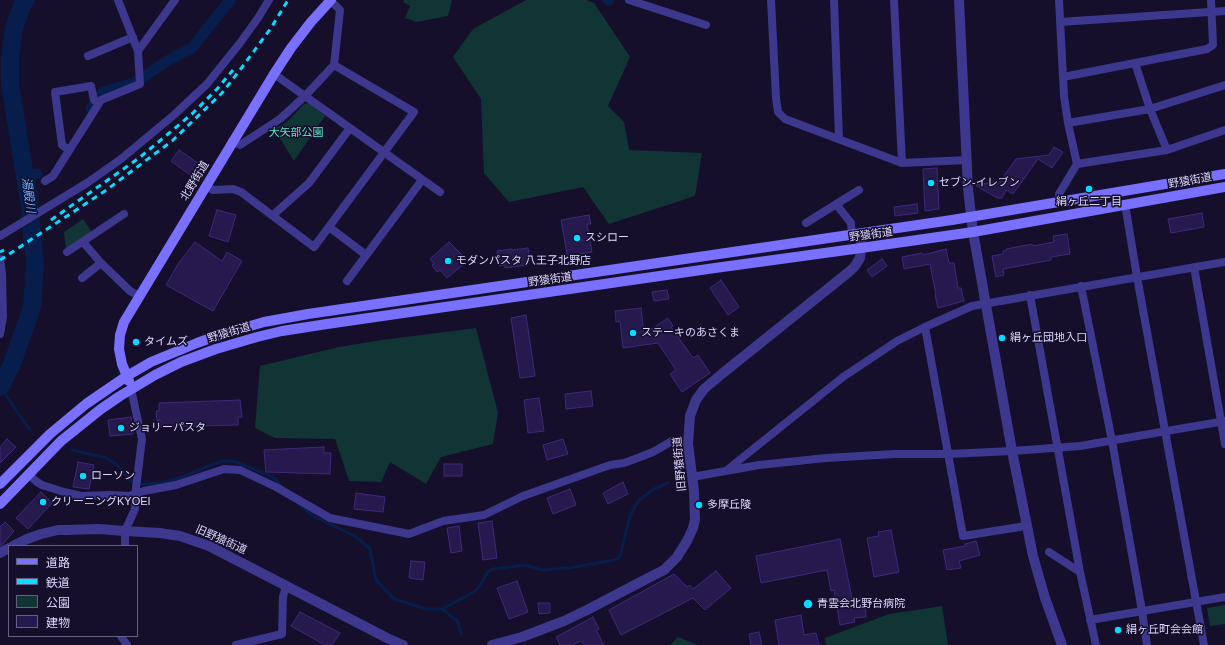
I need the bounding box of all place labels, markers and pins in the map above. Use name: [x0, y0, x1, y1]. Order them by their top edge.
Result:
place label: セブン-イレブン: [939, 176, 1020, 190]
marker: セブン-イレブン: [926, 178, 936, 188]
marker: 絹ヶ丘二丁目: [1084, 184, 1094, 194]
place label: 絹ヶ丘二丁目: [1056, 195, 1122, 209]
place label: スシロー: [585, 231, 629, 245]
marker: スシロー: [572, 233, 582, 243]
place label: モダンパスタ 八王子北野店: [456, 254, 591, 268]
marker: モダンパスタ 八王子北野店: [443, 256, 453, 266]
place label: ステーキのあさくま: [641, 326, 740, 340]
marker: ステーキのあさくま: [628, 328, 638, 338]
place label: 絹ヶ丘団地入口: [1010, 331, 1087, 345]
marker: 絹ヶ丘団地入口: [997, 333, 1007, 343]
place label: タイムズ: [144, 335, 188, 349]
marker: タイムズ: [131, 337, 141, 347]
place label: ジョリーパスタ: [129, 421, 206, 435]
marker: ジョリーパスタ: [116, 423, 126, 433]
place label: ローソン: [91, 469, 135, 483]
marker: ローソン: [78, 471, 88, 481]
place label: クリーニングKYOEI: [51, 495, 151, 509]
marker: クリーニングKYOEI: [38, 497, 48, 507]
place label: 多摩丘陵: [707, 498, 751, 512]
marker: 多摩丘陵: [694, 500, 704, 510]
place label: 青雲会北野台病院: [817, 597, 905, 611]
marker: 青雲会北野台病院: [802, 598, 814, 610]
place label: 絹ヶ丘町会会館: [1126, 623, 1203, 637]
marker: 絹ヶ丘町会会館: [1113, 625, 1123, 635]

